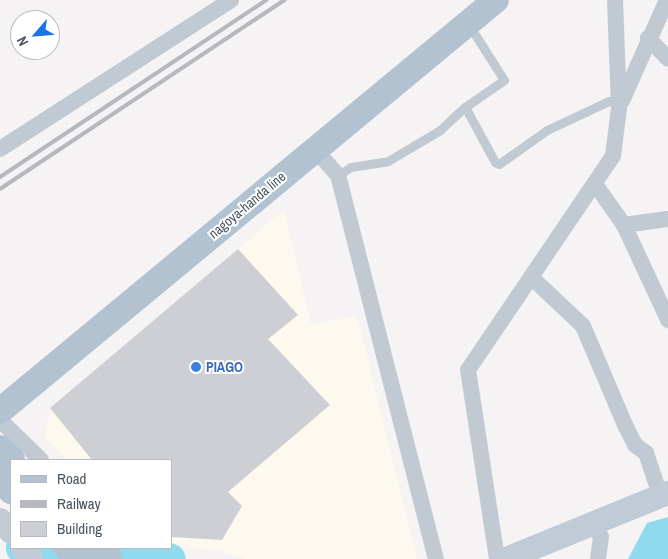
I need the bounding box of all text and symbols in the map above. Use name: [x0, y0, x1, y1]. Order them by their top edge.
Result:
north arrow: [10, 10, 60, 60]
text: N: [13, 34, 32, 49]
street label: nagoya-handa line: [205, 168, 289, 242]
place label: PIAGO: [206, 359, 243, 375]
marker: PIAGO: [190, 361, 202, 373]
legend: [10, 459, 172, 549]
text: Road: [57, 468, 86, 489]
text: Railway: [57, 493, 101, 514]
text: Building: [57, 518, 102, 539]

